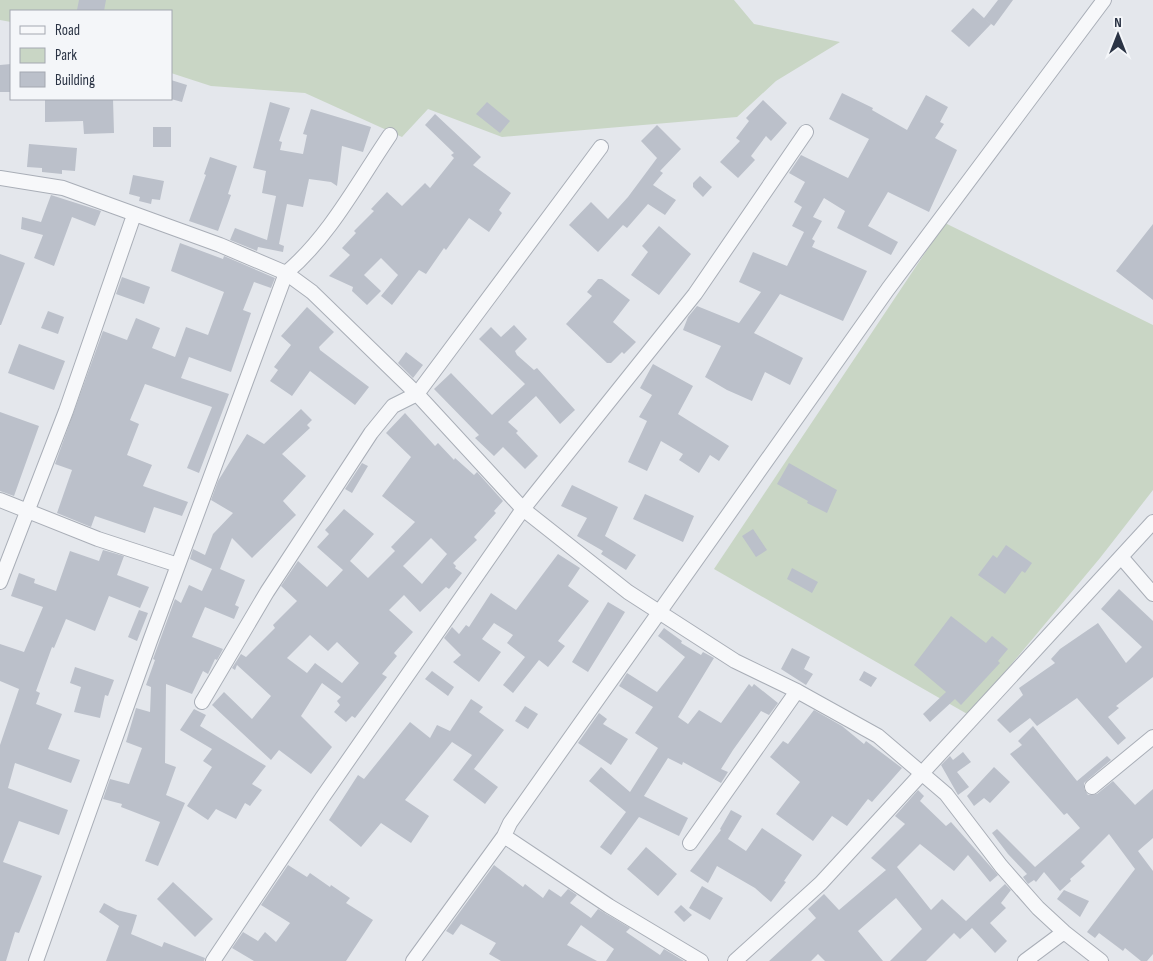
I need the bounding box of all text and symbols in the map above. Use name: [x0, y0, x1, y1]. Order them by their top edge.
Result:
legend: [10, 10, 172, 100]
north arrow: [1093, 10, 1143, 60]
text: N: [1114, 14, 1122, 31]
text: Road: [55, 21, 80, 40]
text: Park: [55, 46, 77, 65]
text: Building: [55, 71, 95, 90]

